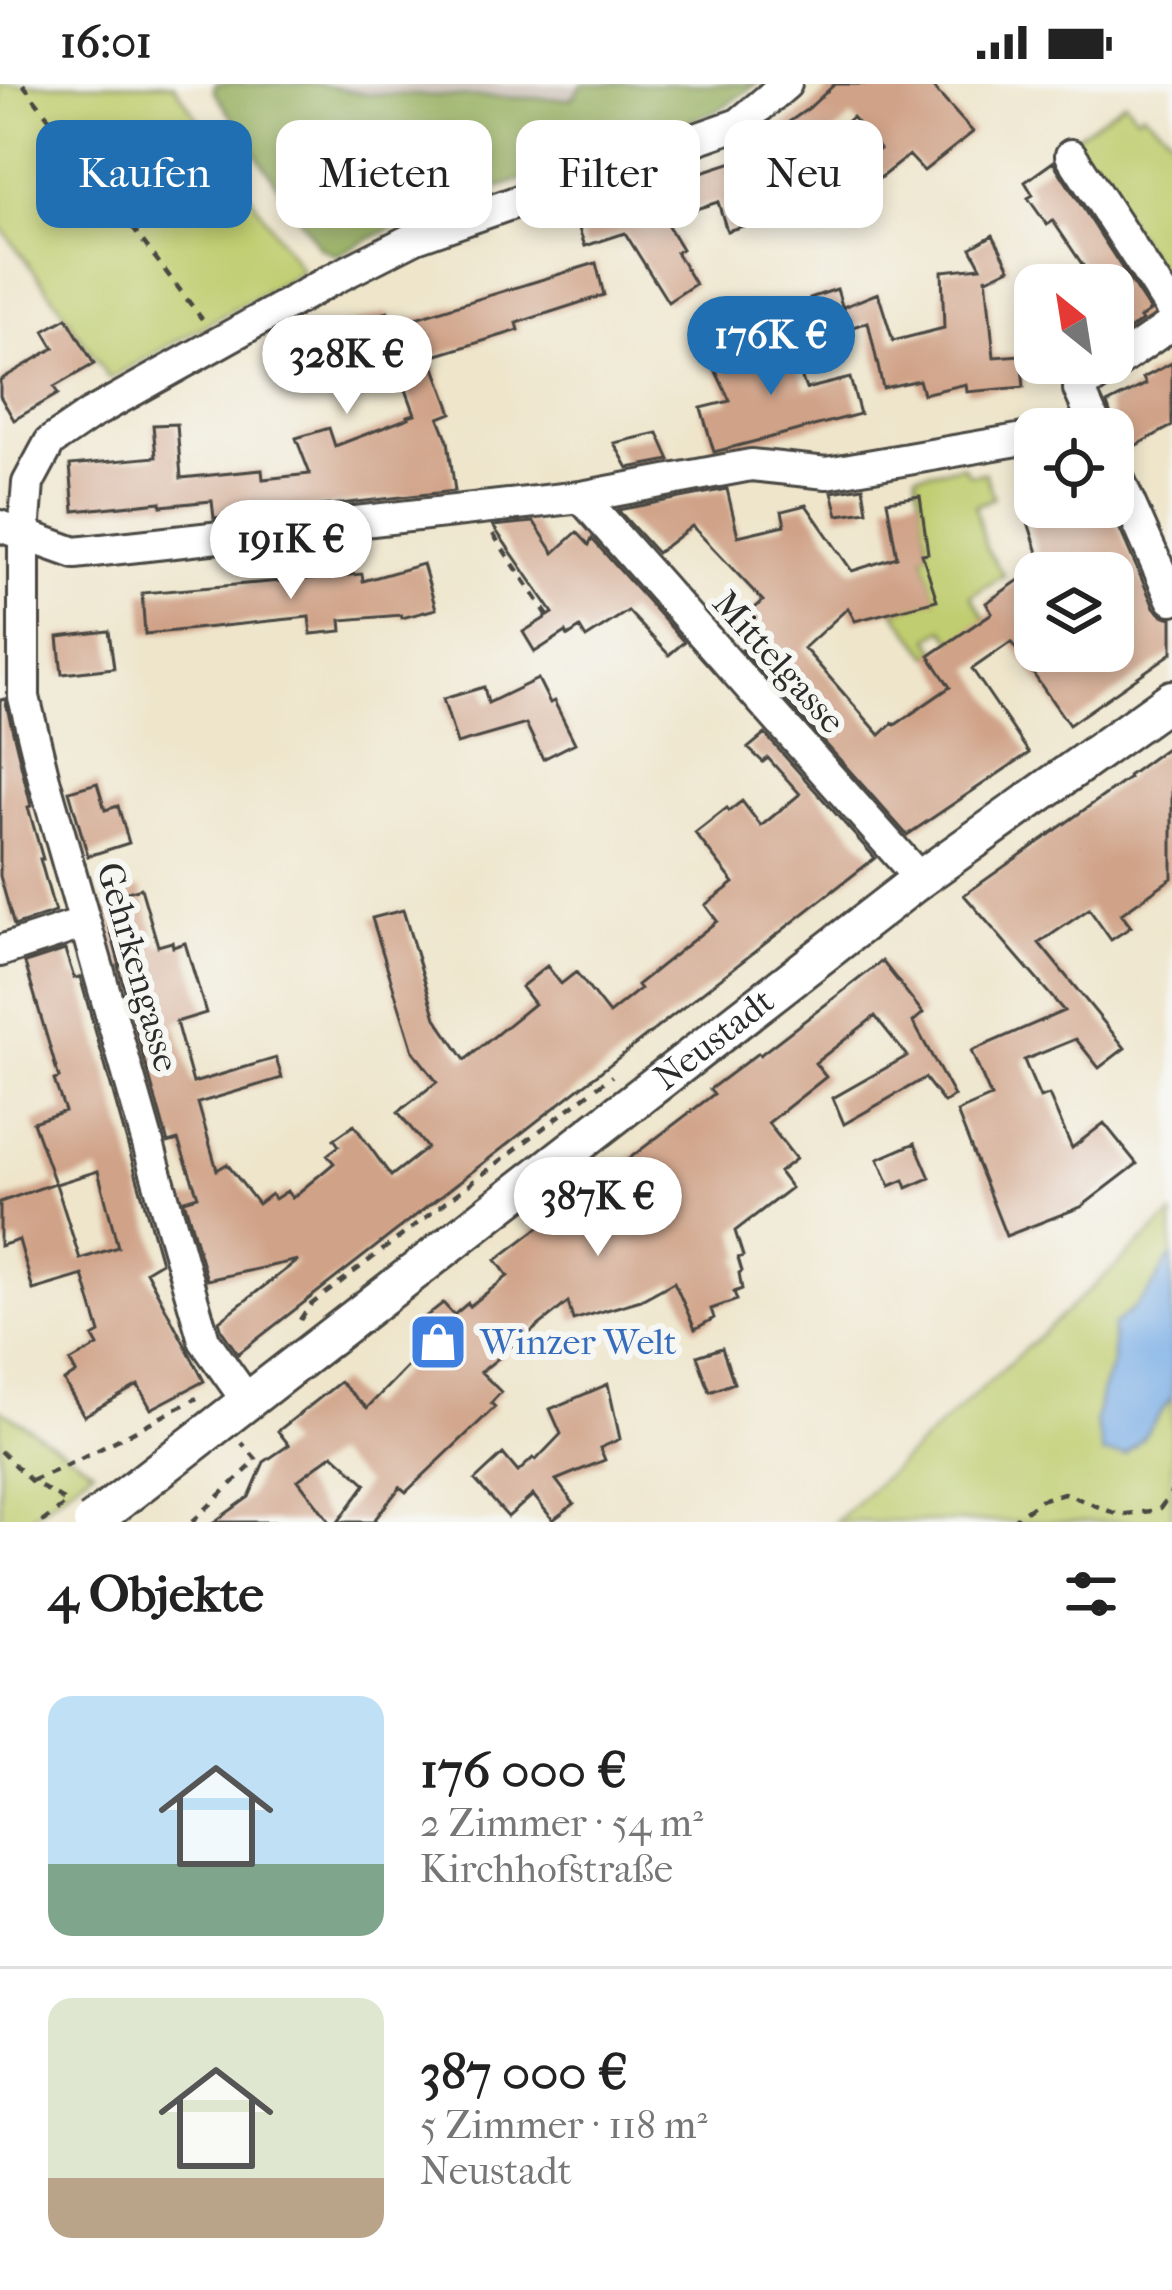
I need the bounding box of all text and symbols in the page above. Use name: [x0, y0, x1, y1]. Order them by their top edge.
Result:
text: 16:01: [60, 16, 152, 69]
chip: Kaufen: [36, 120, 252, 228]
chip: Mieten: [276, 120, 492, 228]
chip: Filter: [516, 120, 700, 228]
chip: Neu: [724, 120, 883, 228]
north arrow: [1014, 264, 1134, 384]
map controls: [1014, 264, 1134, 672]
pin: 176K €: [673, 296, 869, 398]
text: 176K €: [714, 312, 828, 358]
pin: 328K €: [249, 315, 445, 417]
text: 328K €: [289, 331, 405, 377]
button: locate: [1014, 408, 1134, 528]
pin: 191K €: [193, 500, 389, 602]
text: 191K €: [237, 516, 345, 562]
button: layers: [1014, 552, 1134, 672]
street label: Mittelgasse: [704, 582, 854, 742]
street label: Gehrkengasse: [88, 858, 188, 1076]
street label: Neustadt: [646, 980, 782, 1099]
pin: 387K €: [500, 1157, 696, 1259]
text: 387K €: [541, 1173, 655, 1219]
shop icon: Winzer Welt: [407, 1311, 469, 1373]
place label: Winzer Welt: [479, 1321, 677, 1363]
icon: filters: [1058, 1561, 1124, 1627]
text: 4 Objekte: [48, 1564, 264, 1624]
text: 176 000 €: [420, 1740, 627, 1800]
icon: home: [144, 1744, 288, 1888]
text: 2 Zimmer · 54 m²: [420, 1800, 703, 1846]
text: Kirchhofstraße: [420, 1846, 673, 1892]
text: 387 000 €: [420, 2042, 628, 2102]
icon: home: [144, 2046, 288, 2190]
text: 5 Zimmer · 118 m²: [420, 2102, 708, 2148]
text: Neustadt: [420, 2148, 572, 2194]

